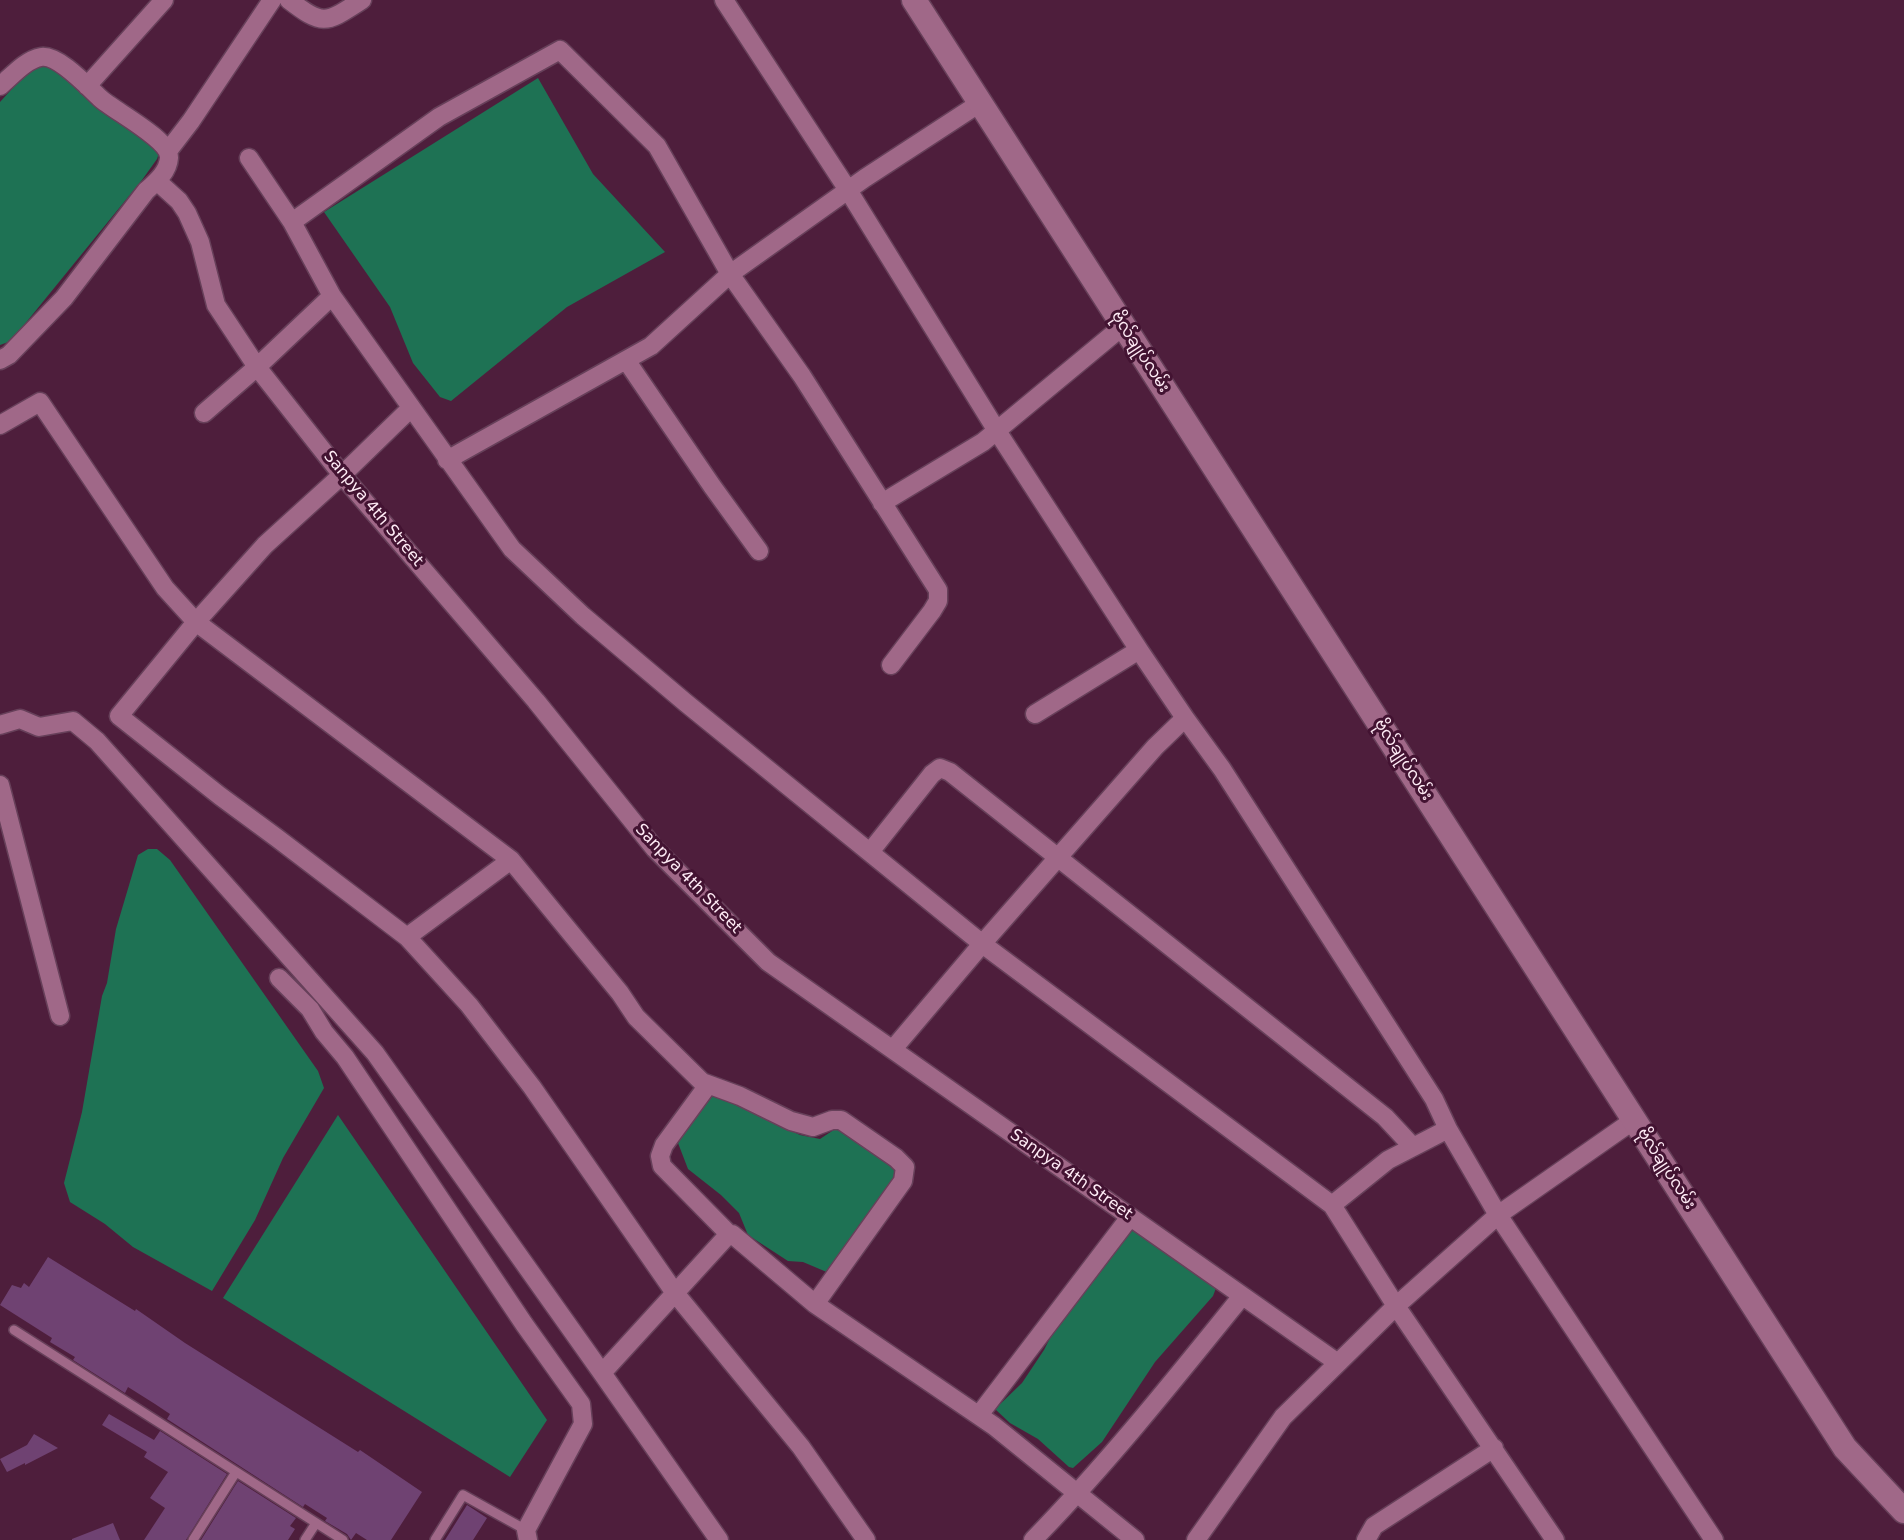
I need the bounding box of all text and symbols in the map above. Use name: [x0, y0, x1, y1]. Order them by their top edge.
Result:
street label: ဗိုလ်ချုပ်လမ်း: [1107, 308, 1173, 396]
street label: Sanpya 4th Street: [319, 447, 427, 571]
street label: ဗိုလ်ချုပ်လမ်း: [1370, 716, 1436, 804]
street label: Sanpya 4th Street: [631, 820, 745, 938]
street label: ဗိုလ်ချုပ်လမ်း: [1633, 1125, 1699, 1213]
street label: Sanpya 4th Street: [1006, 1126, 1136, 1224]

